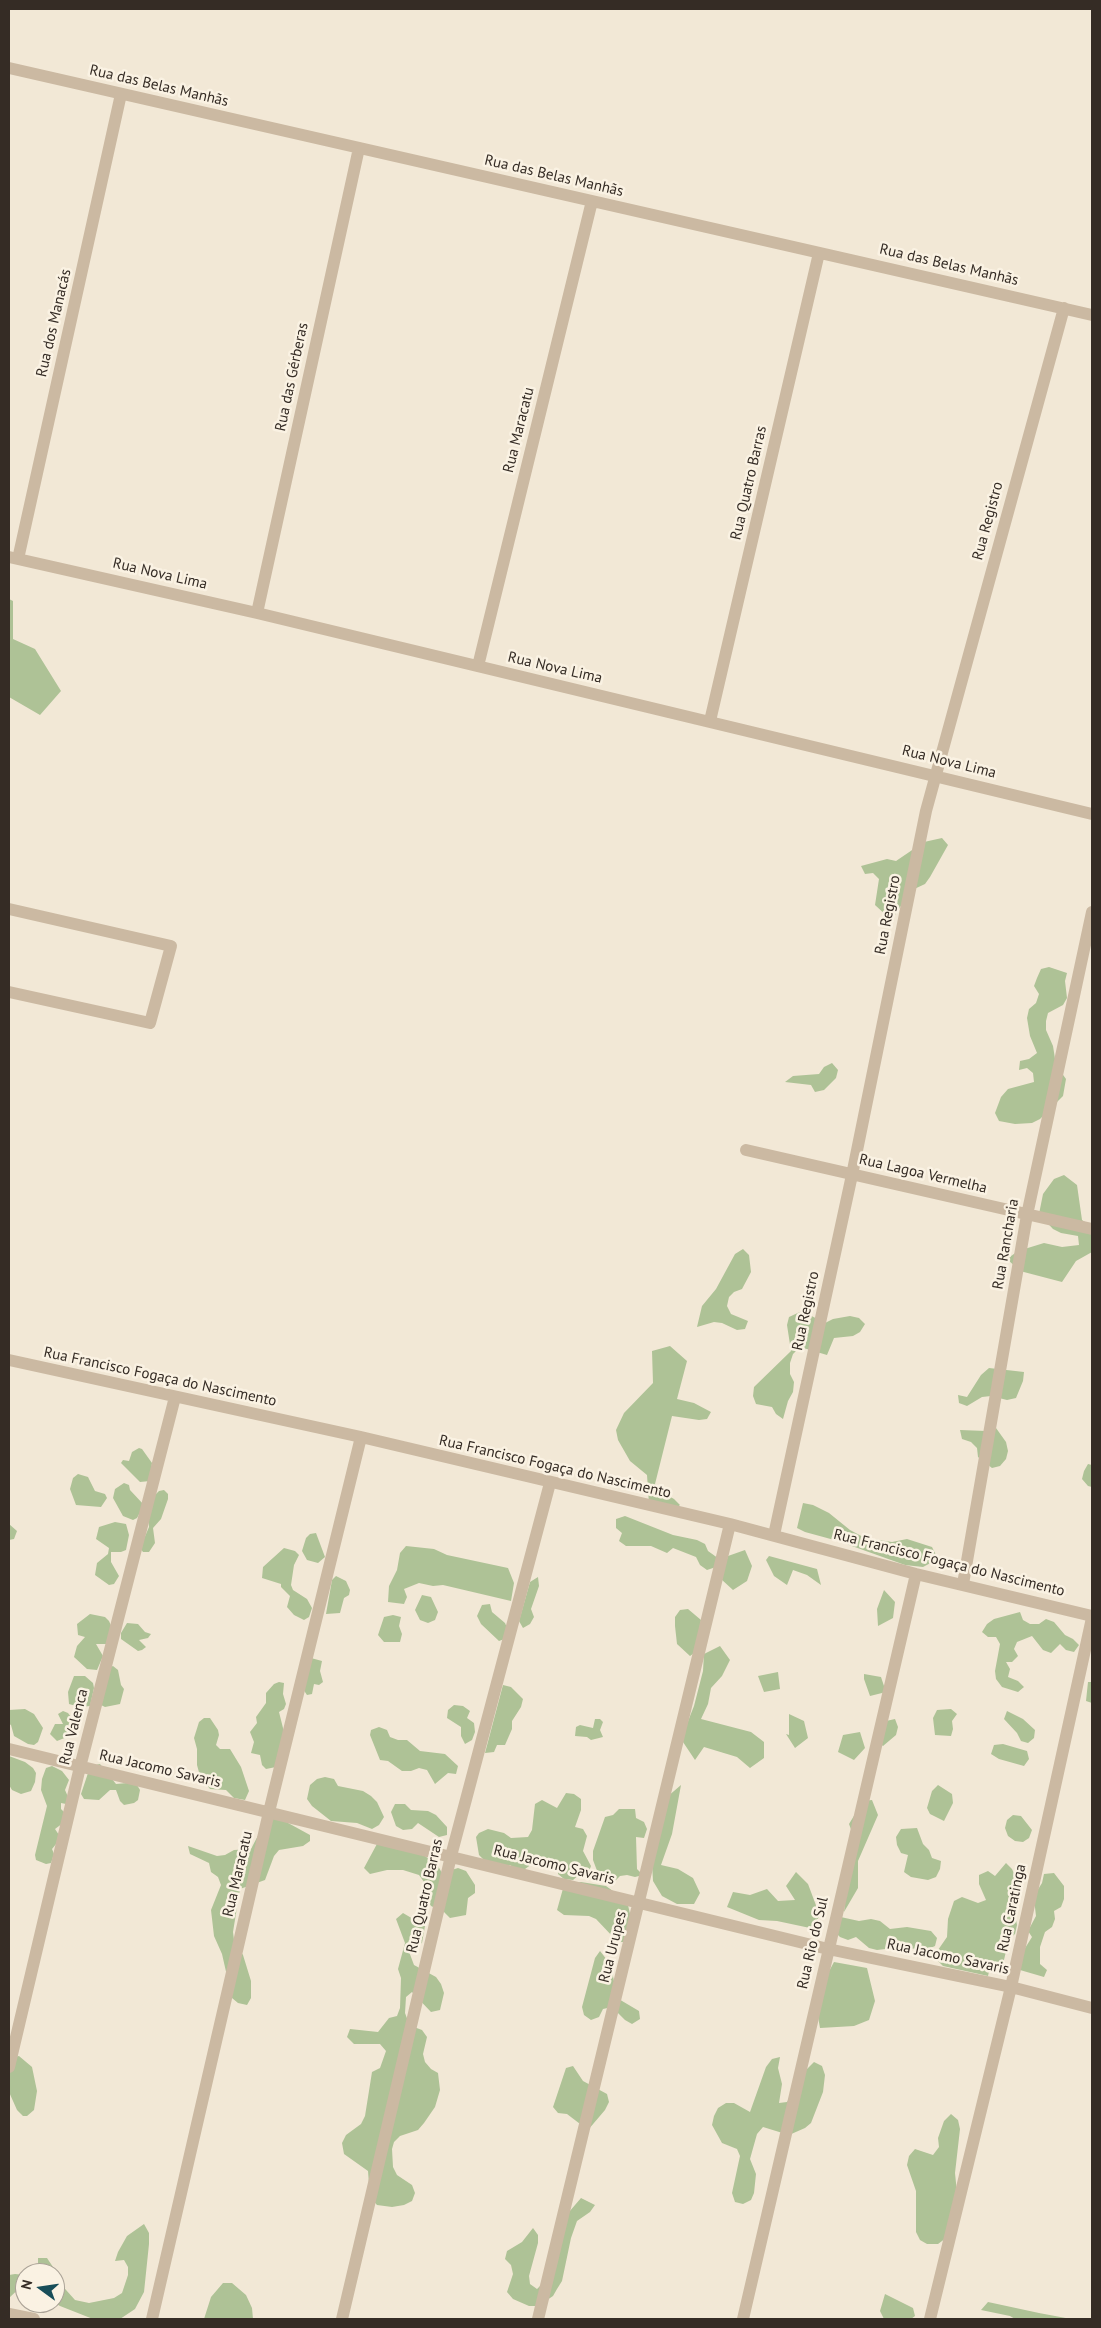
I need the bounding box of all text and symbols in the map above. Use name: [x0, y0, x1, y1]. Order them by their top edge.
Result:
street label: Rua das Belas Manhãs: [88, 61, 230, 111]
street label: Rua das Belas Manhãs: [483, 151, 625, 201]
street label: Rua das Belas Manhãs: [878, 240, 1020, 290]
street label: Rua dos Manacás: [33, 267, 75, 379]
street label: Rua das Gérberas: [272, 321, 312, 433]
street label: Rua Maracatu: [500, 385, 538, 475]
street label: Rua Quatro Barras: [727, 424, 771, 542]
street label: Rua Registro: [969, 480, 1007, 562]
street label: Rua Nova Lima: [111, 554, 209, 594]
street label: Rua Nova Lima: [506, 648, 604, 688]
street label: Rua Nova Lima: [900, 742, 998, 782]
street label: Rua Registro: [871, 874, 905, 956]
street label: Rua Lagoa Vermelha: [857, 1151, 989, 1197]
street label: Rua Rancharia: [989, 1197, 1023, 1291]
street label: Rua Registro: [789, 1270, 823, 1352]
street label: Rua Francisco Fogaça do Nascimento: [42, 1343, 278, 1411]
street label: Rua Francisco Fogaça do Nascimento: [437, 1432, 673, 1502]
street label: Rua Francisco Fogaça do Nascimento: [832, 1526, 1066, 1600]
street label: Rua Valenca: [56, 1687, 92, 1767]
street label: Rua Jacomo Savaris: [97, 1746, 223, 1792]
street label: Rua Maracatu: [219, 1829, 257, 1919]
street label: Rua Quatro Barras: [403, 1837, 447, 1955]
street label: Rua Jacomo Savaris: [492, 1841, 616, 1889]
street label: Rua Caratinga: [994, 1862, 1030, 1954]
street label: Rua Rio do Sul: [794, 1895, 832, 1991]
street label: Rua Urupes: [595, 1909, 631, 1985]
street label: Rua Jacomo Savaris: [885, 1935, 1011, 1979]
north arrow: [15, 2263, 65, 2313]
text: N: [17, 2278, 36, 2291]

